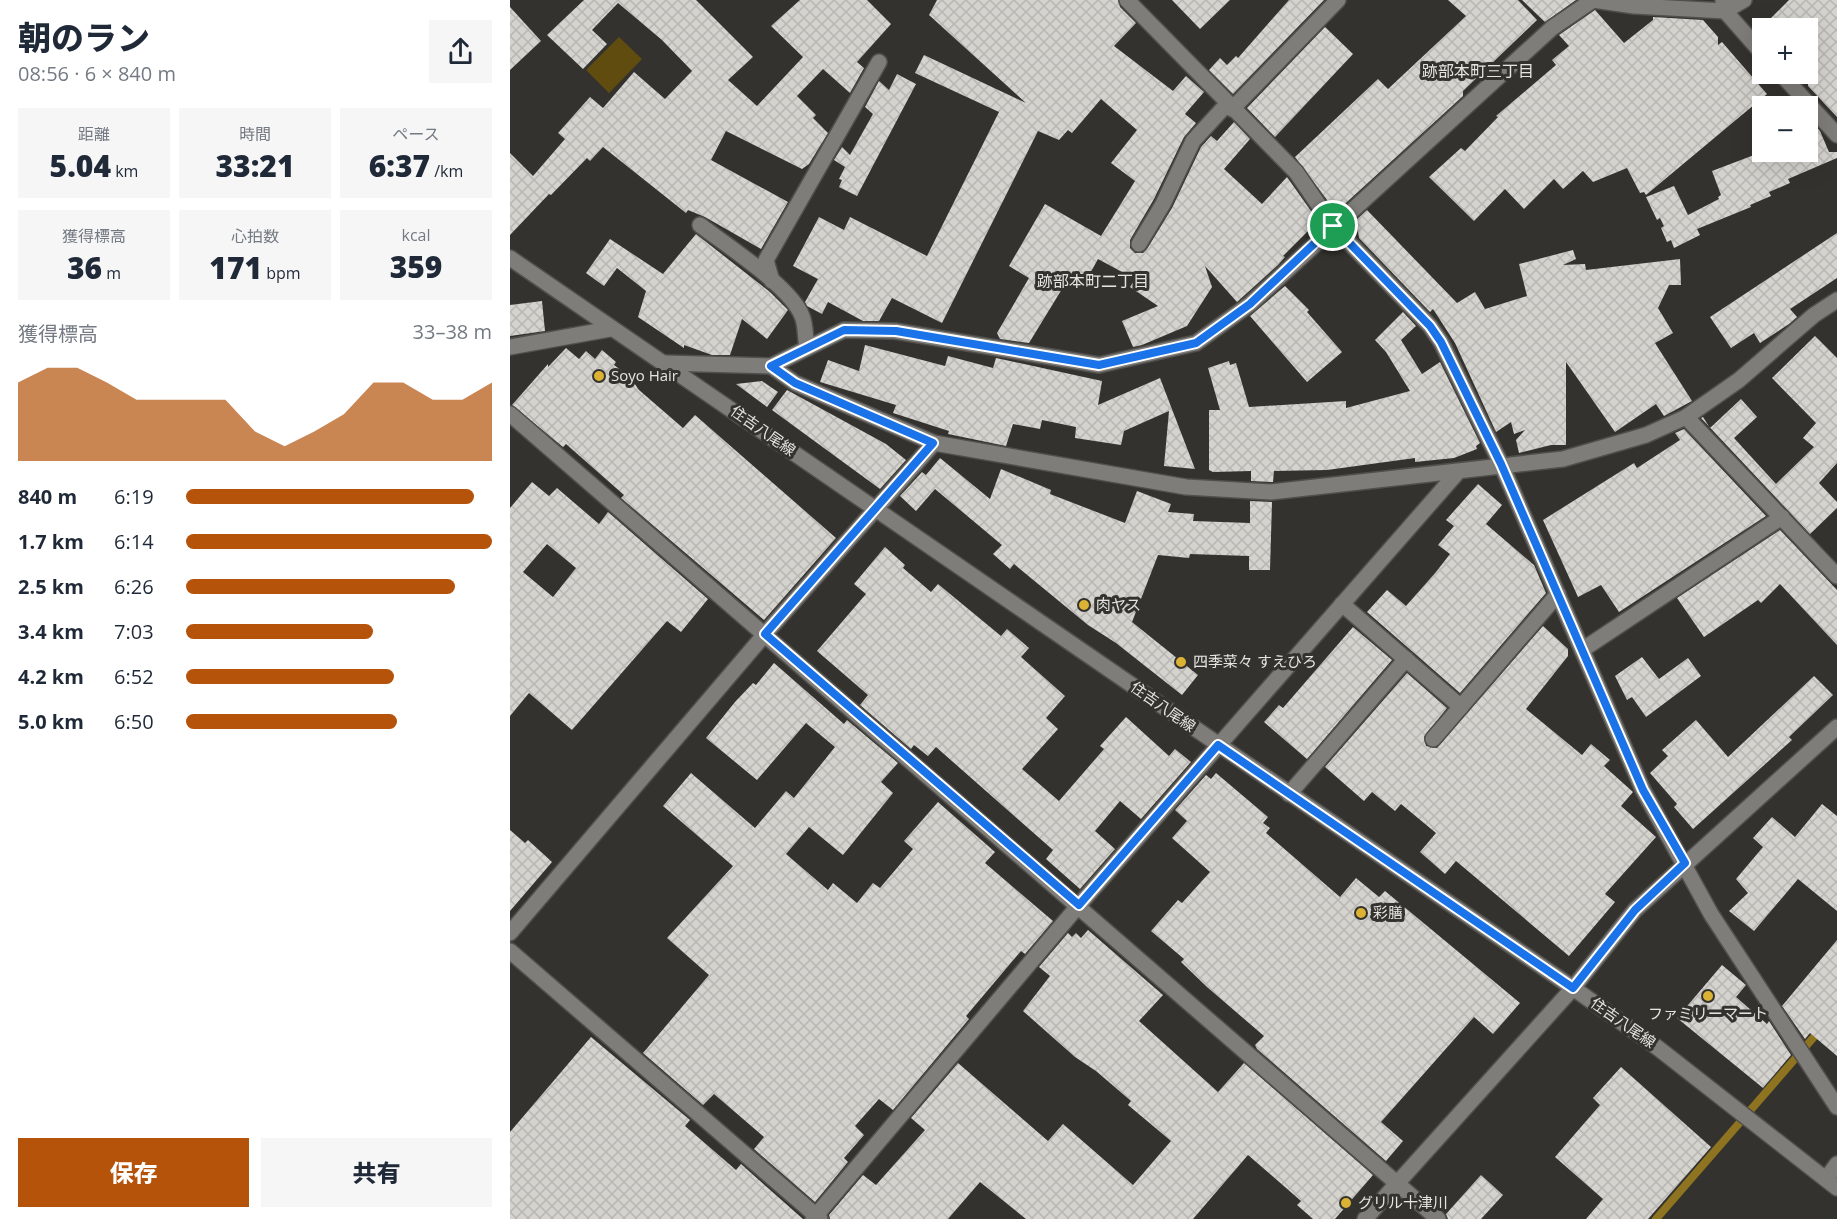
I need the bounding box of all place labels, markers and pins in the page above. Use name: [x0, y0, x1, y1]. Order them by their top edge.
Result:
pin: [1307, 200, 1358, 251]
place label: Soyo Hair: [611, 365, 678, 385]
marker: Soyo Hair: [592, 369, 606, 383]
place label: 肉ヤス: [1096, 594, 1141, 614]
marker: 肉ヤス: [1077, 598, 1091, 612]
place label: 四季菜々 すえひろ: [1193, 651, 1317, 671]
marker: 四季菜々 すえひろ: [1174, 655, 1188, 669]
place label: 彩膳: [1373, 902, 1403, 922]
marker: 彩膳: [1354, 906, 1368, 920]
marker: ファミリーマート: [1701, 989, 1715, 1003]
place label: ファミリーマート: [1648, 1003, 1768, 1023]
place label: グリル十津川: [1358, 1192, 1448, 1212]
marker: グリル十津川: [1339, 1196, 1353, 1210]

